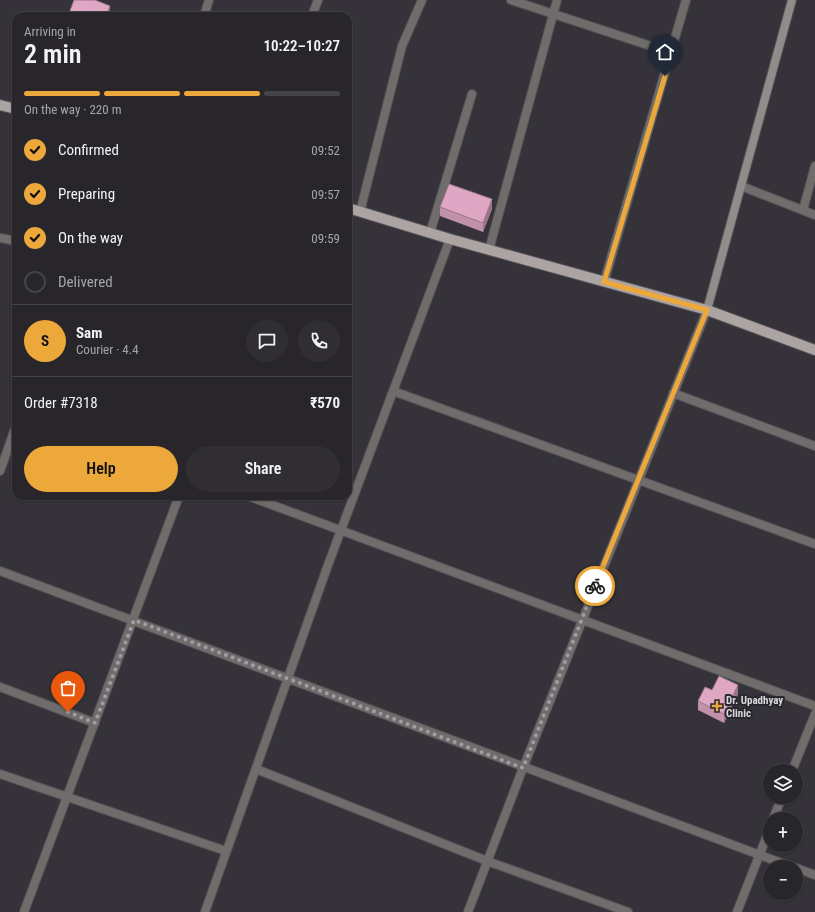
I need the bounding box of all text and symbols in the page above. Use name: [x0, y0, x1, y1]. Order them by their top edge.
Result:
text: Arriving in: [24, 24, 76, 39]
pin: [648, 35, 682, 76]
text: 10:22–10:27: [263, 37, 340, 55]
text: 2 min: [24, 39, 82, 69]
icon: home: [654, 41, 676, 63]
text: On the way · 220 m: [24, 102, 121, 117]
icon: check: [24, 139, 46, 161]
text: Confirmed: [58, 141, 119, 159]
text: 09:52: [311, 143, 340, 158]
icon: check: [24, 183, 46, 205]
text: Preparing: [58, 185, 115, 203]
text: 09:57: [311, 187, 340, 202]
icon: check: [24, 227, 46, 249]
text: On the way: [58, 229, 123, 247]
text: 09:59: [311, 231, 340, 246]
text: Delivered: [58, 273, 113, 291]
button: chat: [246, 320, 288, 362]
button: phone: [298, 320, 340, 362]
text: Sam: [76, 324, 102, 342]
text: S: [41, 332, 49, 350]
text: Courier · 4.4: [76, 342, 139, 357]
text: Order #7318: [24, 394, 98, 412]
text: ₹570: [310, 394, 340, 412]
button: Help: [24, 446, 178, 492]
button: Share: [186, 446, 340, 492]
courier: [575, 566, 615, 606]
icon: bike: [584, 575, 606, 597]
pin: [51, 671, 85, 712]
icon: bag: [57, 677, 79, 699]
place label: Dr. Upadhyay Clinic: [726, 694, 783, 720]
marker: Dr. Upadhyay Clinic: [711, 700, 723, 712]
map controls: [763, 764, 803, 900]
button: layers: [763, 764, 803, 804]
button: +: [763, 812, 803, 852]
button: −: [763, 860, 803, 900]

